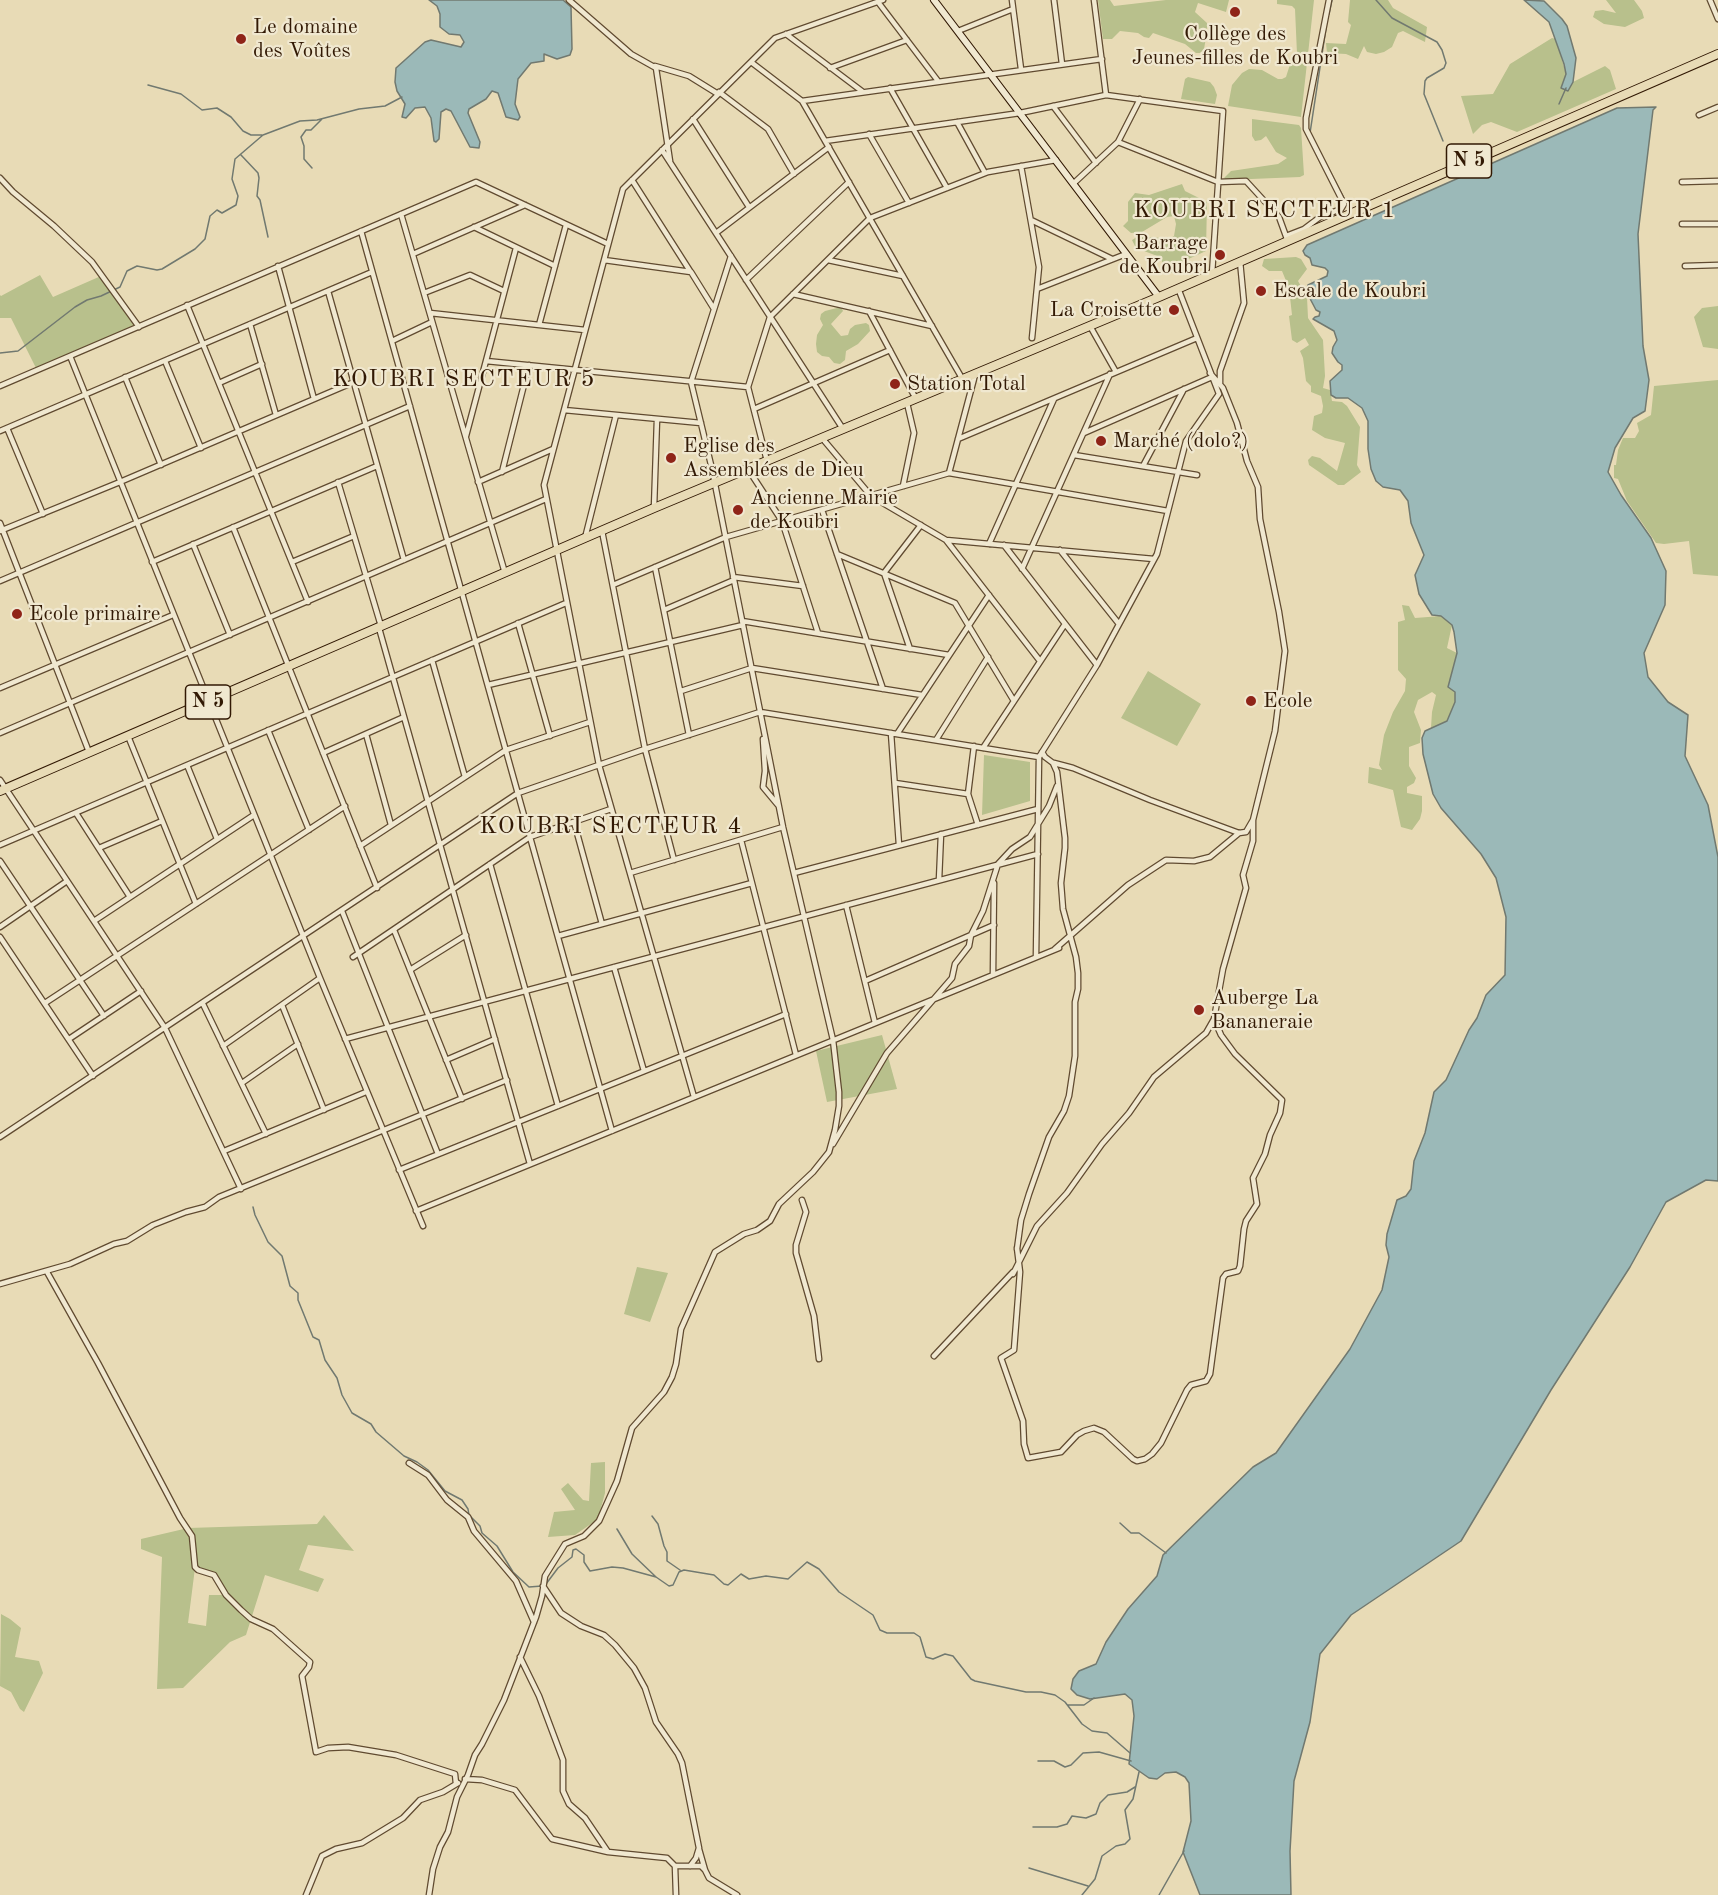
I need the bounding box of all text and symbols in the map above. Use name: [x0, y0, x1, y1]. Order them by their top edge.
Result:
marker: Collège des Jeunes-filles de Koubri: [1228, 5, 1242, 19]
place label: Le domaine des Voûtes: [253, 14, 358, 64]
place label: Collège des Jeunes-filles de Koubri: [1132, 21, 1338, 71]
marker: Le domaine des Voûtes: [234, 32, 248, 46]
road number: N 5: [1446, 144, 1492, 178]
district label: KOUBRI SECTEUR 1: [1133, 197, 1397, 225]
place label: Barrage de Koubri: [1119, 230, 1208, 280]
marker: Barrage de Koubri: [1213, 248, 1227, 262]
place label: Escale de Koubri: [1273, 278, 1426, 304]
marker: Escale de Koubri: [1254, 284, 1268, 298]
place label: La Croisette: [1050, 297, 1162, 323]
marker: La Croisette: [1167, 303, 1181, 317]
district label: KOUBRI SECTEUR 5: [332, 366, 596, 394]
place label: Station Total: [907, 371, 1026, 397]
marker: Station Total: [888, 377, 902, 391]
place label: Marché (dolo?): [1113, 428, 1249, 454]
place label: Eglise des Assemblées de Dieu: [683, 433, 864, 483]
marker: Marché (dolo?): [1094, 434, 1108, 448]
marker: Eglise des Assemblées de Dieu: [664, 451, 678, 465]
place label: Ancienne Mairie de Koubri: [750, 485, 898, 535]
marker: Ancienne Mairie de Koubri: [731, 503, 745, 517]
place label: Ecole primaire: [29, 601, 160, 627]
marker: Ecole primaire: [10, 607, 24, 621]
road number: N 5: [186, 685, 230, 719]
place label: Ecole: [1263, 688, 1312, 714]
marker: Ecole: [1244, 694, 1258, 708]
district label: KOUBRI SECTEUR 4: [479, 813, 743, 841]
place label: Auberge La Bananeraie: [1211, 985, 1319, 1035]
marker: Auberge La Bananeraie: [1192, 1003, 1206, 1017]

